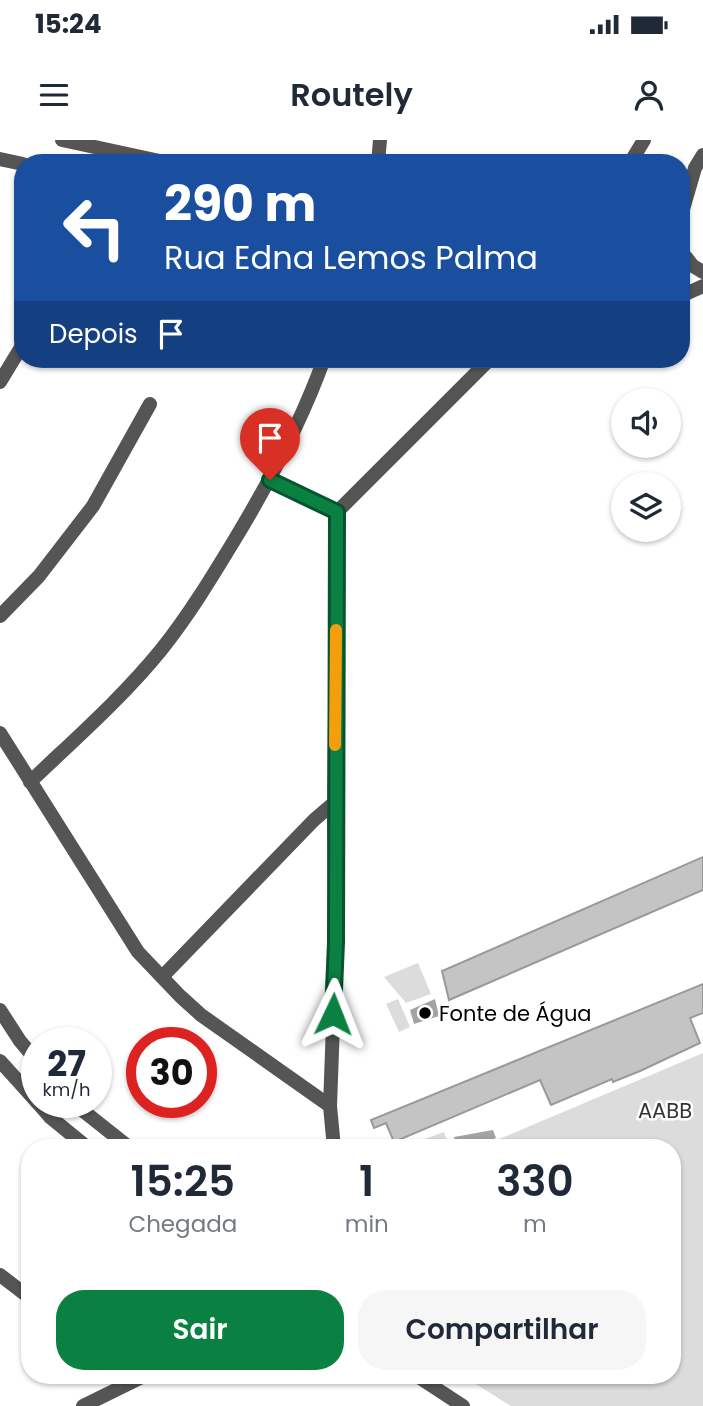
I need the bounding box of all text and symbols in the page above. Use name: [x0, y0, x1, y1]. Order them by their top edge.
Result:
text: 15:24: [35, 6, 102, 42]
text: Routely: [290, 72, 413, 117]
icon: menu: [35, 76, 73, 114]
icon: person: [630, 76, 668, 114]
text: 290 m: [164, 170, 316, 238]
icon: left: [49, 182, 140, 273]
text: Rua Edna Lemos Palma: [164, 235, 538, 280]
icon: arrive: [152, 315, 190, 353]
text: Depois: [49, 316, 138, 352]
map controls: [611, 388, 681, 542]
button: sound: [611, 388, 681, 458]
pin: [240, 408, 300, 480]
icon: arrive: [251, 419, 289, 457]
button: layers: [611, 472, 681, 542]
position arrow: [296, 977, 370, 1051]
place label: Fonte de Água: [439, 999, 592, 1028]
marker: Fonte de Água: [417, 1005, 433, 1021]
speed limit sign: 30: [126, 1027, 217, 1118]
text: 27: [47, 1039, 86, 1088]
text: km/h: [43, 1077, 90, 1102]
park label: AABB: [638, 1096, 692, 1125]
text: 15:25: [131, 1152, 235, 1211]
text: 1: [359, 1152, 374, 1211]
text: 330: [496, 1152, 574, 1211]
text: Chegada: [128, 1208, 237, 1240]
text: min: [345, 1208, 389, 1240]
text: m: [523, 1208, 547, 1240]
button: Sair: [56, 1290, 344, 1370]
button: Compartilhar: [358, 1290, 646, 1370]

